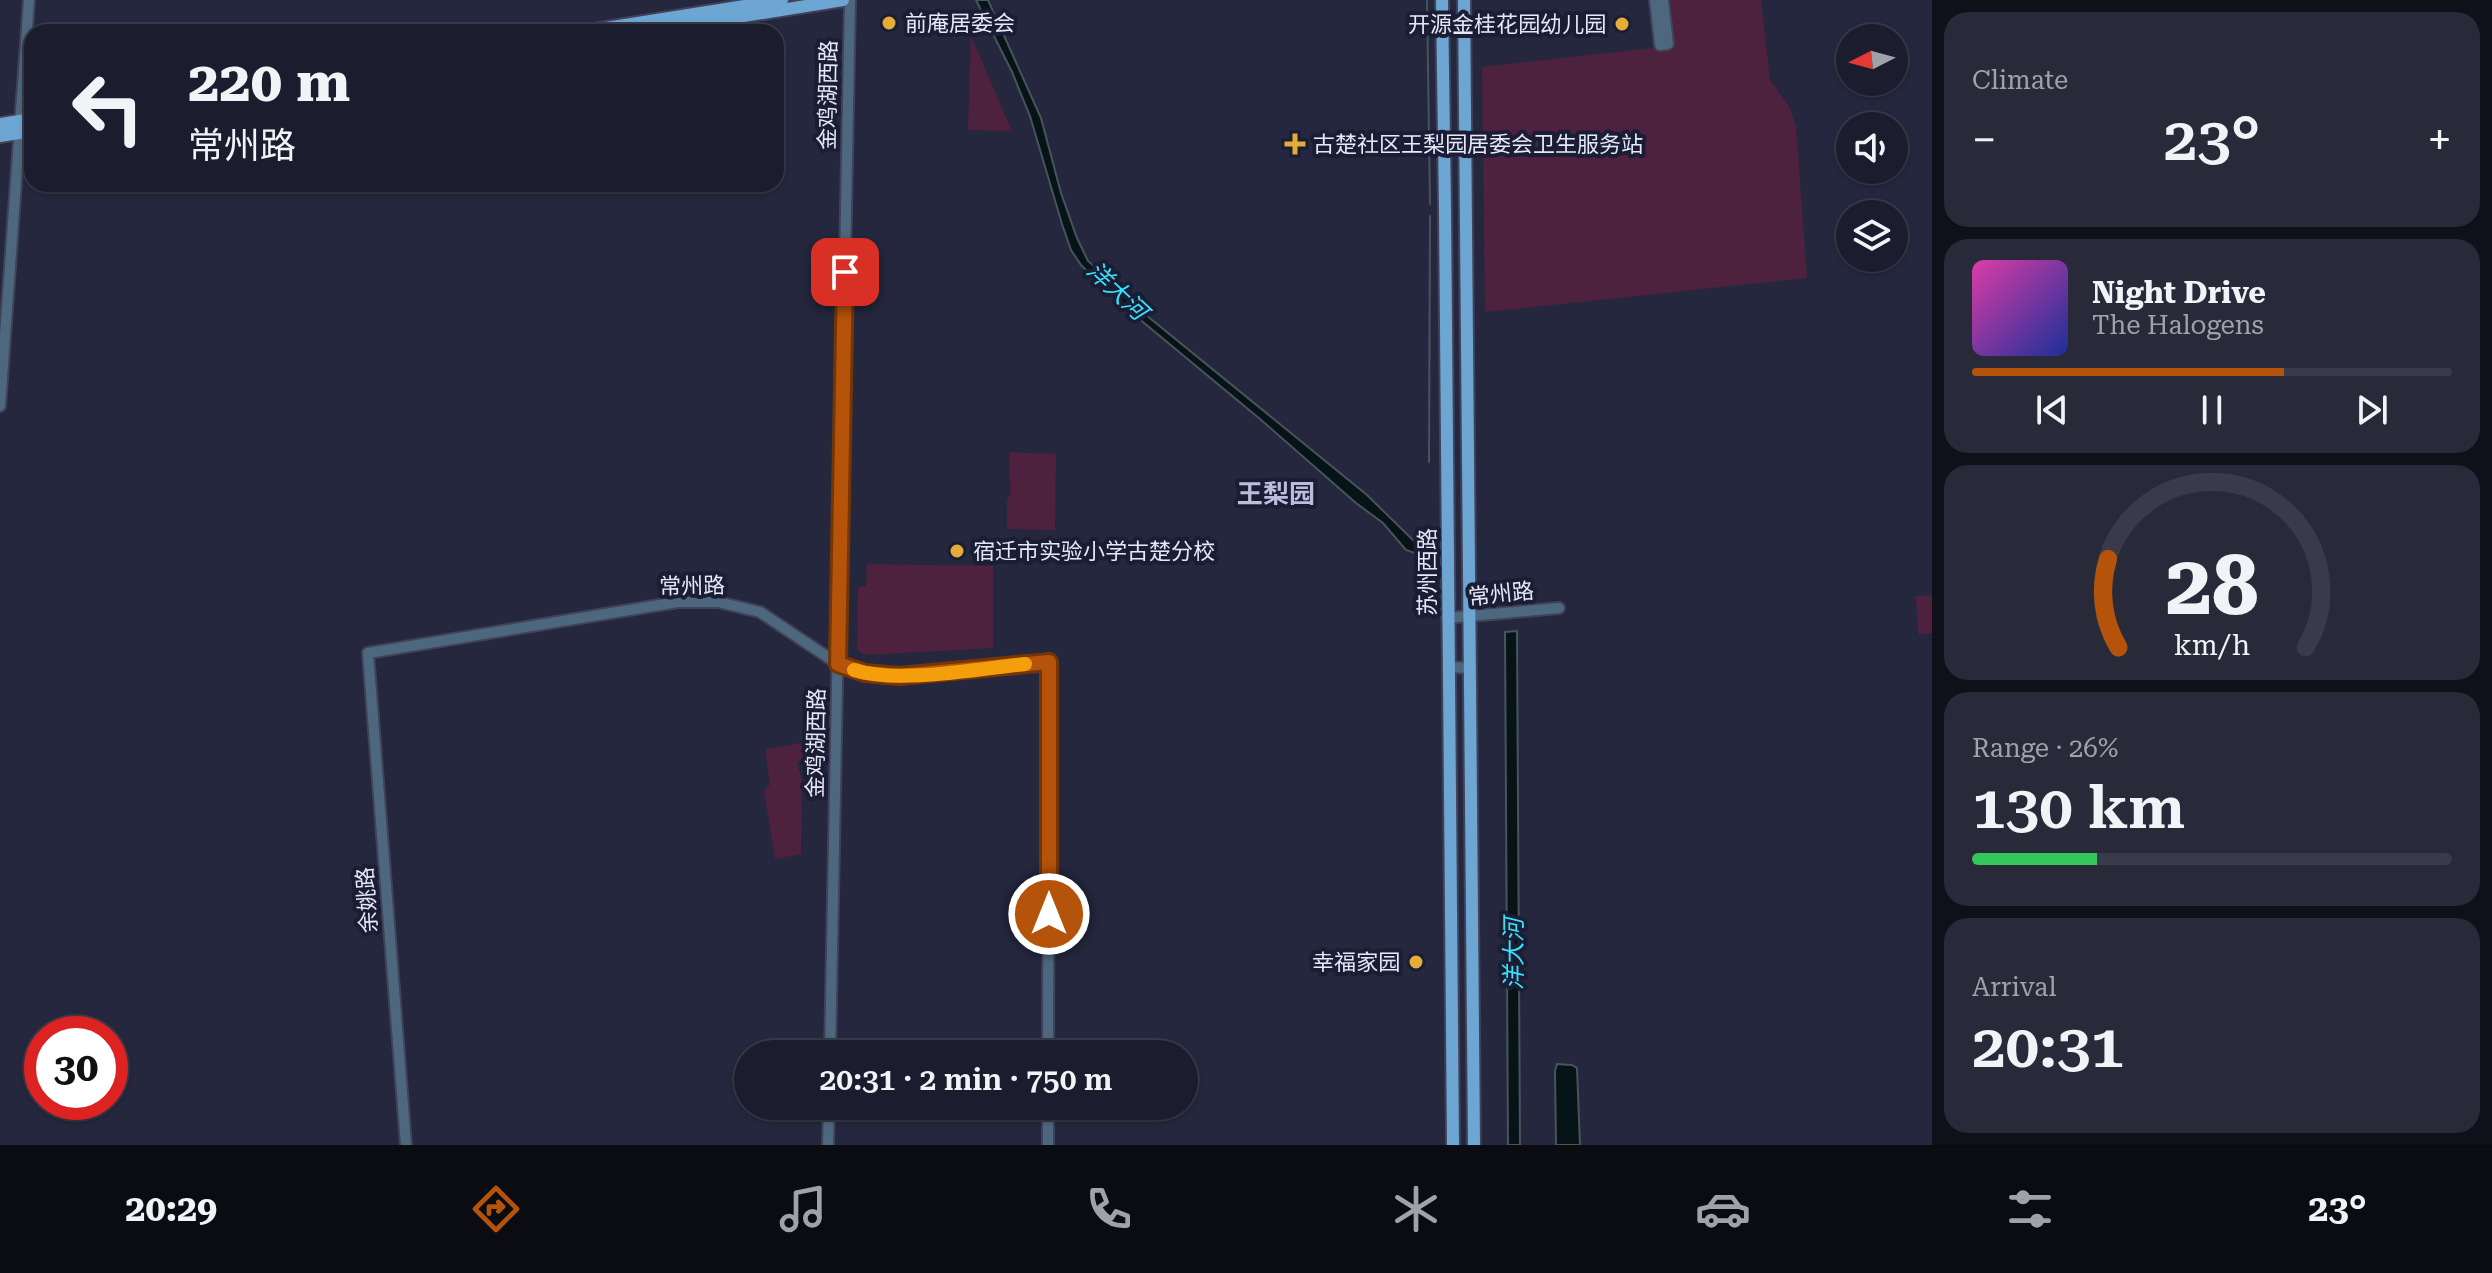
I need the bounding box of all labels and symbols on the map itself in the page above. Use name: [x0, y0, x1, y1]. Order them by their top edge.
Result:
place label: 前庵居委会: [905, 11, 1015, 36]
place label: 开源金桂花园幼儿园: [1408, 12, 1606, 37]
marker: 前庵居委会: [880, 14, 898, 32]
marker: 开源金桂花园幼儿园: [1613, 15, 1631, 33]
north arrow: [1836, 24, 1908, 96]
street label: 金鸡湖西路: [815, 40, 841, 150]
place label: 古楚社区王梨园居委会卫生服务站: [1313, 132, 1643, 157]
marker: 古楚社区王梨园居委会卫生服务站: [1284, 133, 1306, 155]
pin: [811, 238, 879, 306]
water label: 洋大河: [1081, 256, 1156, 329]
district label: 王梨园: [1237, 479, 1315, 509]
street label: 苏州西路: [1415, 528, 1440, 616]
place label: 宿迁市实验小学古楚分校: [973, 539, 1215, 564]
marker: 宿迁市实验小学古楚分校: [948, 542, 966, 560]
street label: 常州路: [659, 573, 725, 599]
street label: 常州路: [1467, 578, 1535, 610]
street label: 金鸡湖西路: [803, 688, 829, 798]
street label: 余姚路: [352, 866, 382, 934]
position arrow: [1007, 872, 1091, 956]
water label: 洋大河: [1500, 914, 1528, 990]
place label: 幸福家园: [1312, 950, 1400, 975]
marker: 幸福家园: [1407, 953, 1425, 971]
speed limit sign: 30: [24, 1016, 128, 1120]

